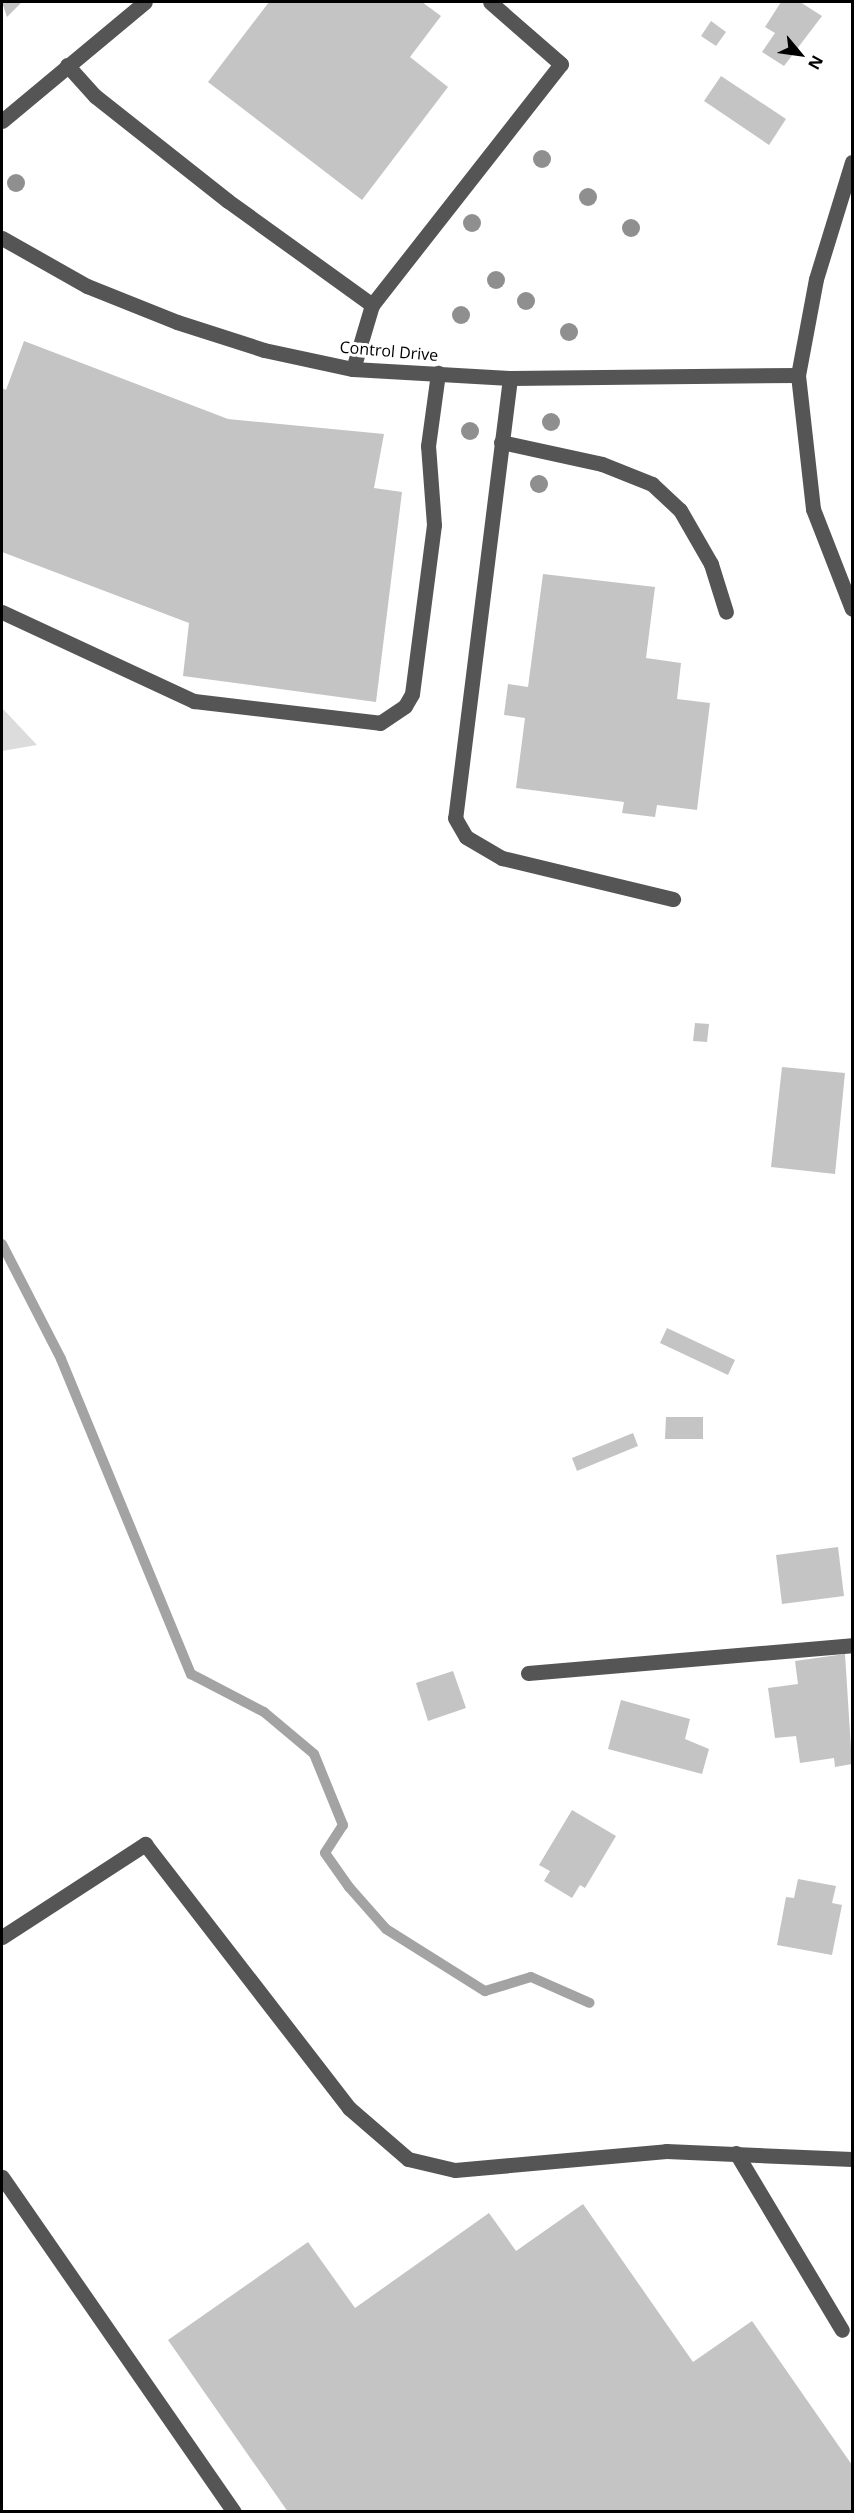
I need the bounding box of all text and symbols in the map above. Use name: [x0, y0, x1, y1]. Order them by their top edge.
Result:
north arrow: [770, 24, 830, 84]
text: N: [803, 52, 829, 74]
street label: Control Drive: [339, 337, 439, 365]

